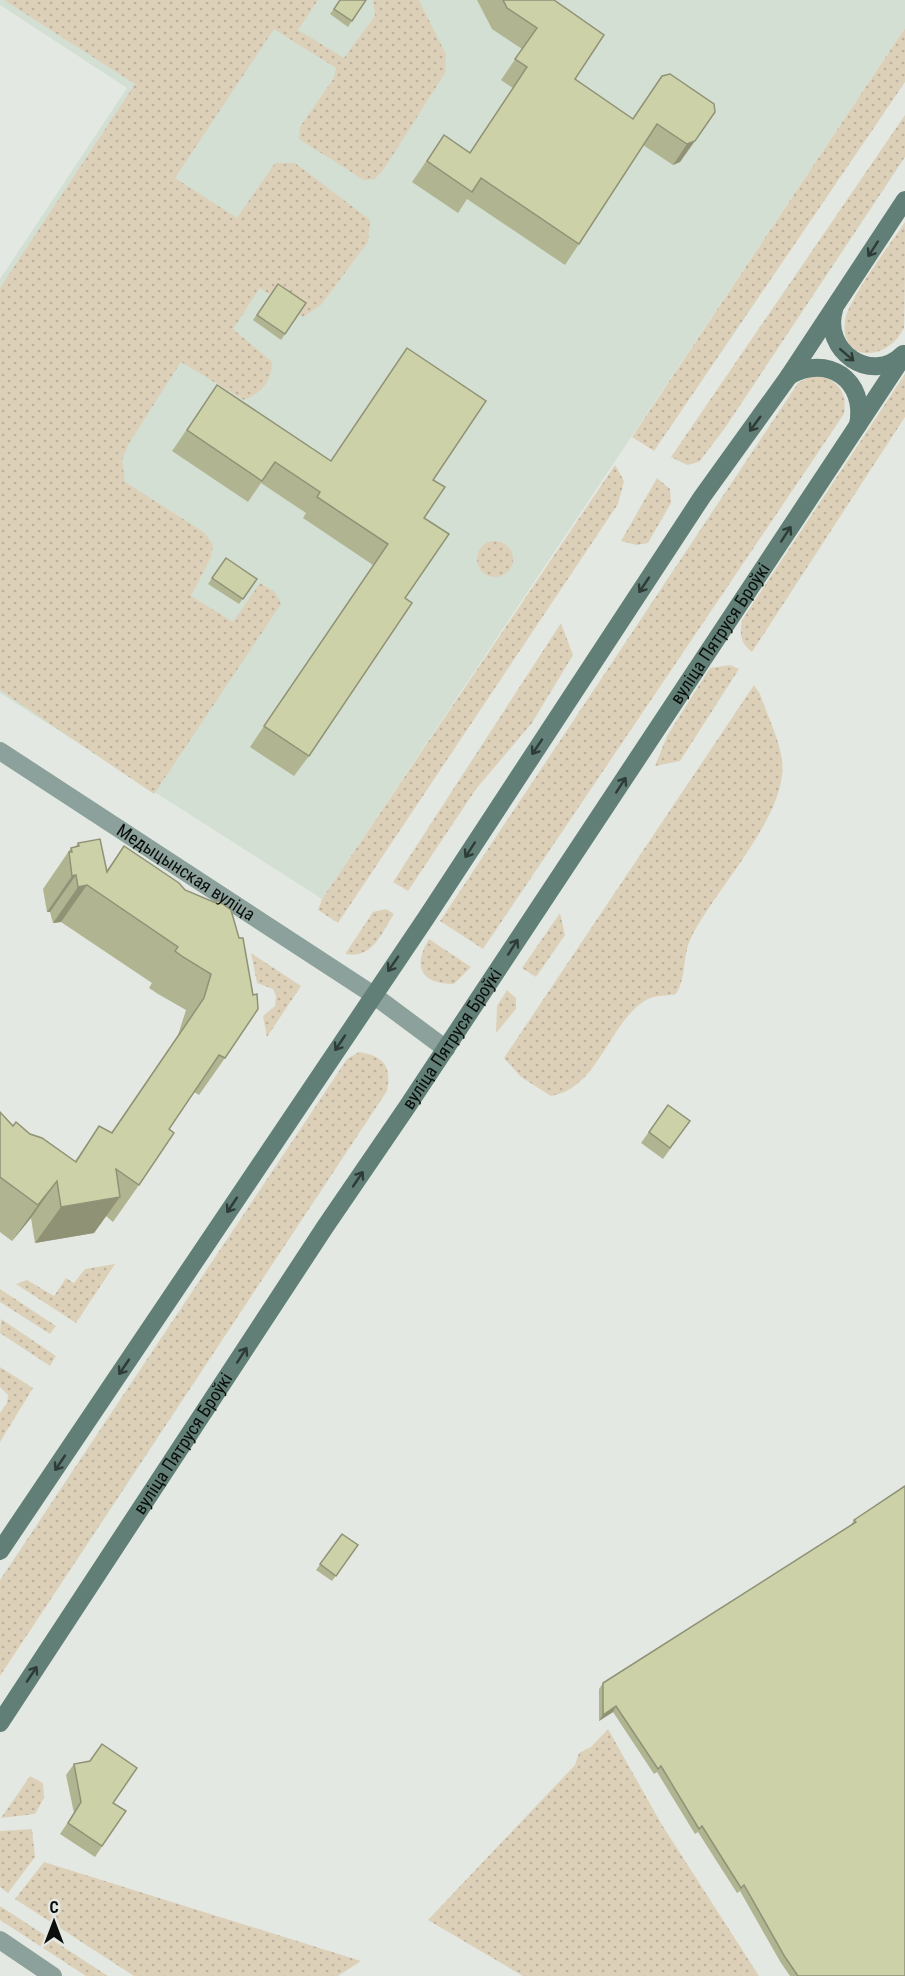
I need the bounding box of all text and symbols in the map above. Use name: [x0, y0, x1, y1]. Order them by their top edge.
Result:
one-way arrow: [867, 240, 879, 257]
one-way arrow: [839, 348, 854, 362]
one-way arrow: [749, 415, 761, 431]
one-way arrow: [780, 527, 792, 543]
street label: вуліца Пятруся Броўкі: [666, 559, 774, 708]
one-way arrow: [638, 576, 651, 593]
one-way arrow: [531, 738, 543, 755]
one-way arrow: [614, 776, 627, 793]
street label: Медыцынская вуліца: [113, 819, 259, 925]
one-way arrow: [464, 841, 476, 857]
one-way arrow: [507, 940, 519, 956]
one-way arrow: [387, 955, 399, 971]
street label: вуліца Пятруся Броўкі: [398, 964, 506, 1113]
one-way arrow: [334, 1034, 346, 1050]
one-way arrow: [352, 1171, 364, 1187]
one-way arrow: [226, 1196, 238, 1213]
one-way arrow: [236, 1347, 248, 1364]
one-way arrow: [118, 1359, 130, 1375]
street label: вуліца Пятруся Броўкі: [129, 1369, 236, 1518]
one-way arrow: [54, 1454, 66, 1470]
one-way arrow: [26, 1666, 38, 1683]
north arrow: [24, 1892, 84, 1952]
text: С: [49, 1898, 59, 1917]

